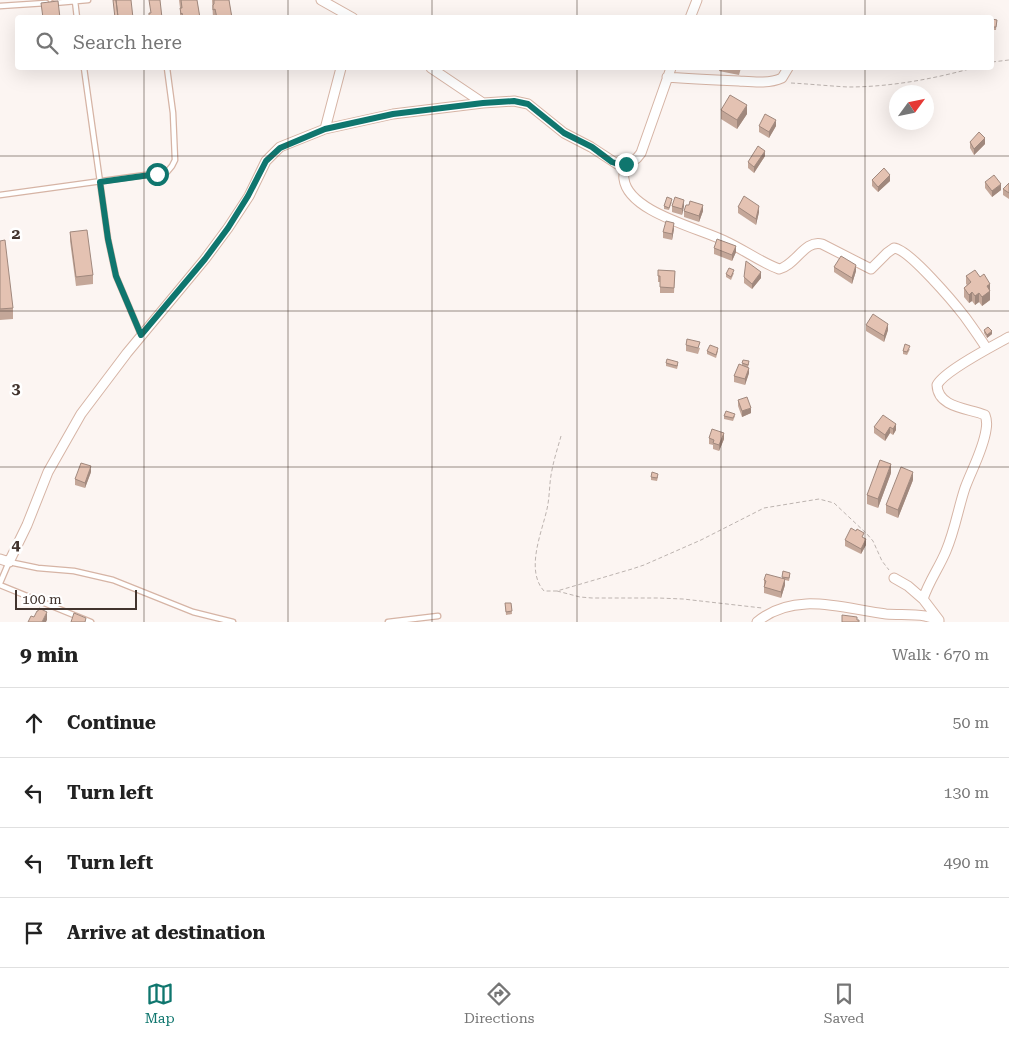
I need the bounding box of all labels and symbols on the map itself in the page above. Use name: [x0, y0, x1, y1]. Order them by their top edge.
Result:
north arrow: [889, 85, 934, 130]
route end: [615, 153, 638, 176]
route start: [146, 163, 169, 186]
text: 2: [12, 224, 21, 243]
text: 3: [12, 379, 21, 398]
text: 4: [12, 535, 21, 554]
scale bar: [15, 587, 138, 610]

